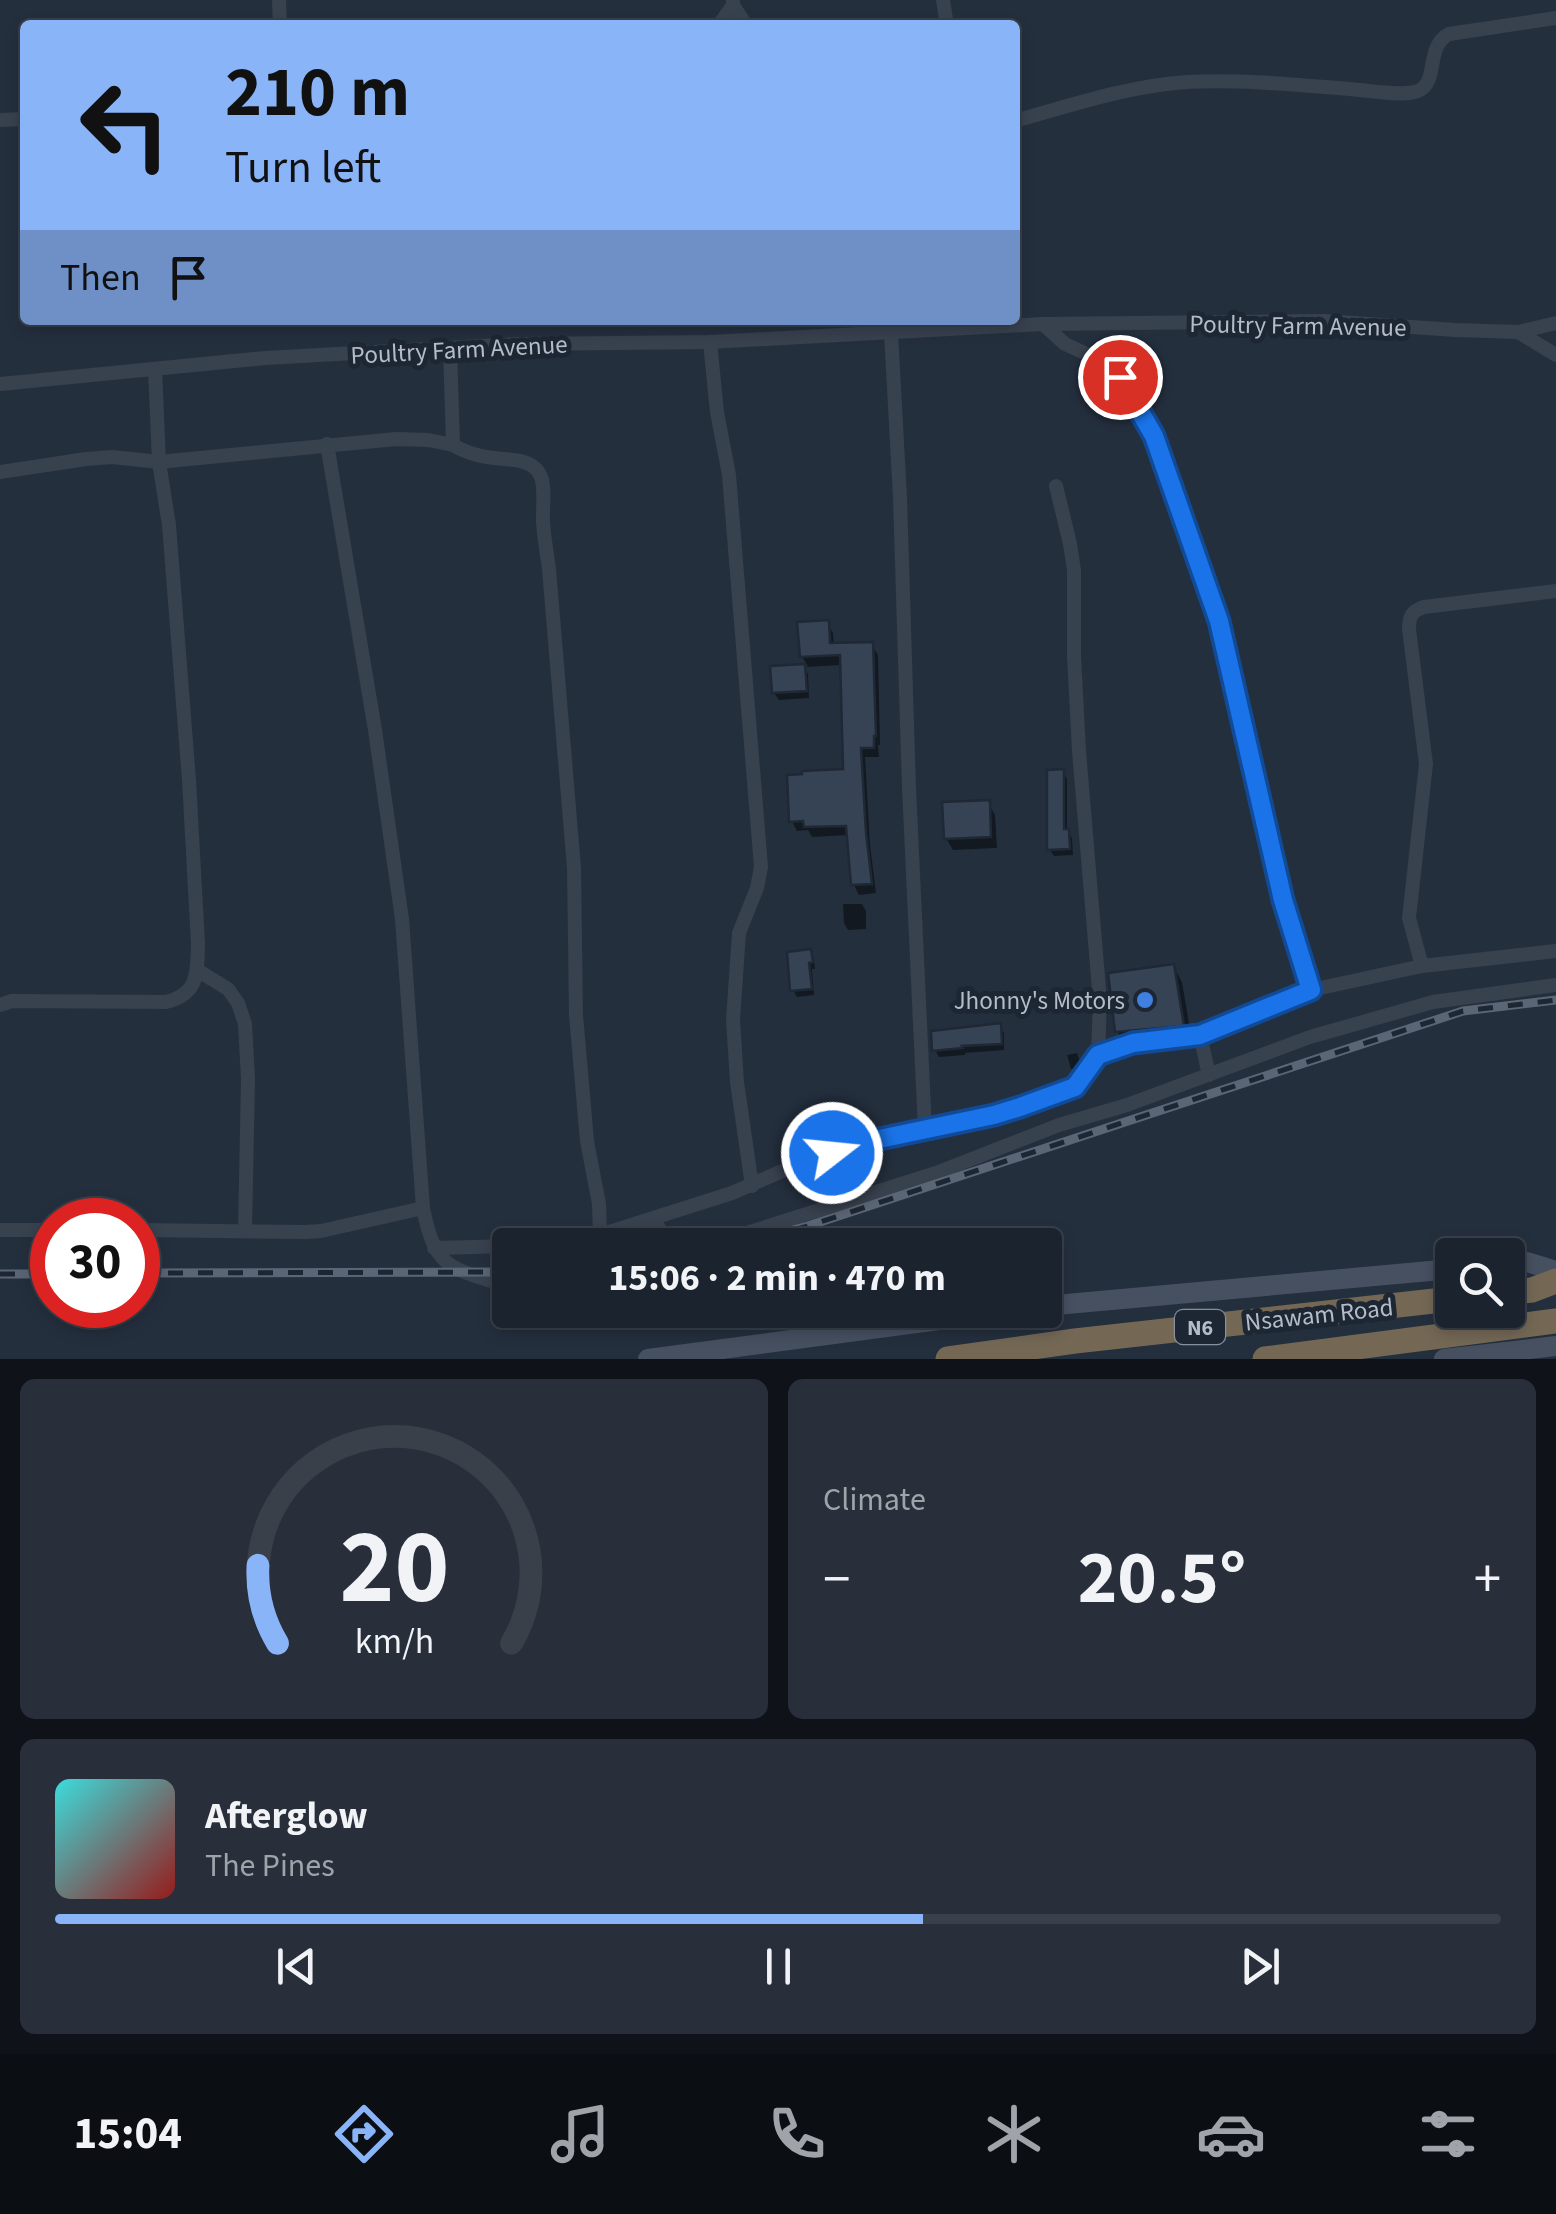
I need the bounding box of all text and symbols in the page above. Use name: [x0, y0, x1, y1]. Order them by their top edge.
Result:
text: 210 m: [225, 43, 410, 143]
icon: left: [60, 60, 190, 190]
text: Turn left: [225, 136, 381, 200]
icon: arrive: [161, 250, 216, 305]
text: Then: [60, 251, 141, 305]
street label: Poultry Farm Avenue: [1189, 306, 1407, 346]
street label: Poultry Farm Avenue: [350, 326, 568, 374]
pin: [1078, 335, 1163, 420]
icon: arrive: [1093, 350, 1148, 405]
place label: Jhonny's Motors: [954, 983, 1125, 1019]
marker: Jhonny's Motors: [1134, 989, 1156, 1011]
position arrow: [780, 1101, 884, 1205]
speed limit sign: 30: [30, 1198, 160, 1328]
map controls: [1435, 1238, 1525, 1328]
button: search: [1435, 1238, 1525, 1328]
text: 15:06 · 2 min · 470 m: [608, 1251, 946, 1305]
street label: Nsawam Road: [1243, 1289, 1395, 1341]
road number: N6: [1175, 1310, 1225, 1344]
text: Climate: [823, 1477, 926, 1523]
text: 20: [339, 1495, 449, 1643]
text: 20.5°: [1078, 1525, 1246, 1632]
text: −: [823, 1541, 850, 1619]
text: +: [1474, 1541, 1501, 1619]
text: km/h: [354, 1616, 434, 1667]
text: Afterglow: [205, 1789, 368, 1843]
text: The Pines: [205, 1843, 335, 1889]
icon: previous: [269, 1939, 324, 1994]
icon: pause: [751, 1939, 806, 1994]
icon: next: [1233, 1939, 1288, 1994]
icon: directions: [329, 2099, 399, 2169]
icon: music: [545, 2099, 615, 2169]
icon: phone: [762, 2099, 832, 2169]
icon: climate: [979, 2099, 1049, 2169]
icon: car: [1196, 2099, 1266, 2169]
icon: filters: [1413, 2099, 1483, 2169]
text: 15:04: [73, 2102, 182, 2166]

